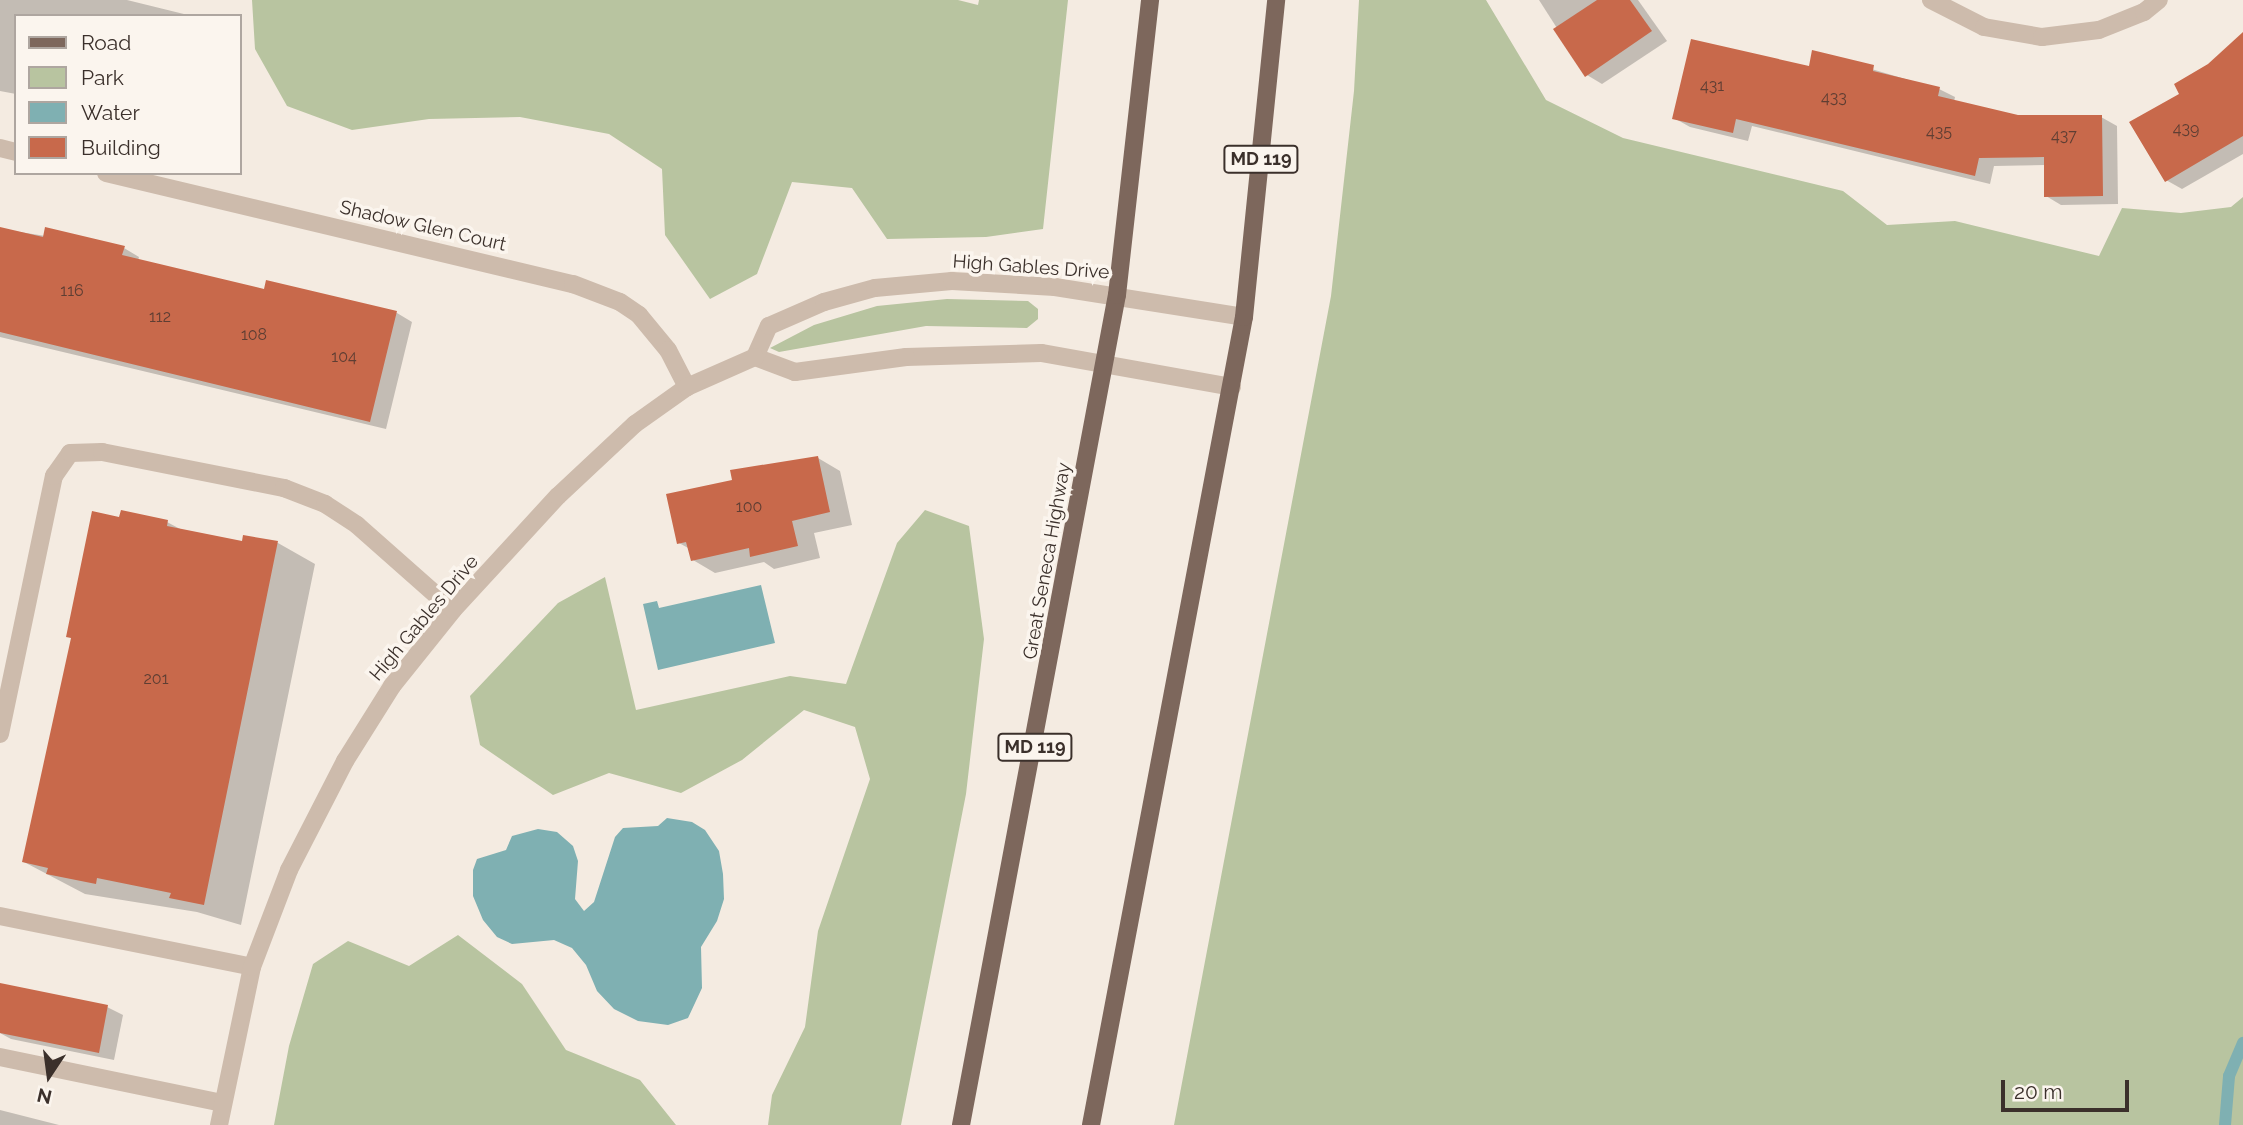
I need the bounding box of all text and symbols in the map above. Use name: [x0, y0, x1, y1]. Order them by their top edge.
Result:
legend: [14, 14, 242, 175]
text: Road: [81, 30, 131, 55]
text: Park: [81, 65, 124, 90]
house number: 431: [1700, 76, 1724, 96]
house number: 433: [1821, 88, 1847, 108]
text: Water: [81, 100, 140, 125]
house number: 439: [2173, 119, 2199, 139]
house number: 435: [1926, 122, 1952, 142]
house number: 437: [2051, 126, 2077, 146]
text: Building: [81, 135, 161, 160]
road number: MD 119: [1222, 144, 1300, 174]
street label: Shadow Glen Court: [337, 196, 509, 256]
street label: High Gables Drive: [952, 250, 1110, 284]
house number: 116: [60, 281, 84, 301]
house number: 112: [149, 307, 171, 327]
house number: 108: [241, 325, 267, 345]
house number: 104: [331, 347, 357, 367]
street label: Great Seneca Highway: [1018, 461, 1076, 661]
house number: 100: [736, 497, 762, 517]
street label: High Gables Drive: [365, 550, 483, 686]
house number: 201: [144, 669, 168, 689]
road number: MD 119: [996, 732, 1074, 762]
north arrow: [14, 1041, 84, 1111]
scale bar: [2005, 1066, 2133, 1110]
text: 20 m: [2014, 1079, 2062, 1104]
text: N: [35, 1084, 54, 1109]

